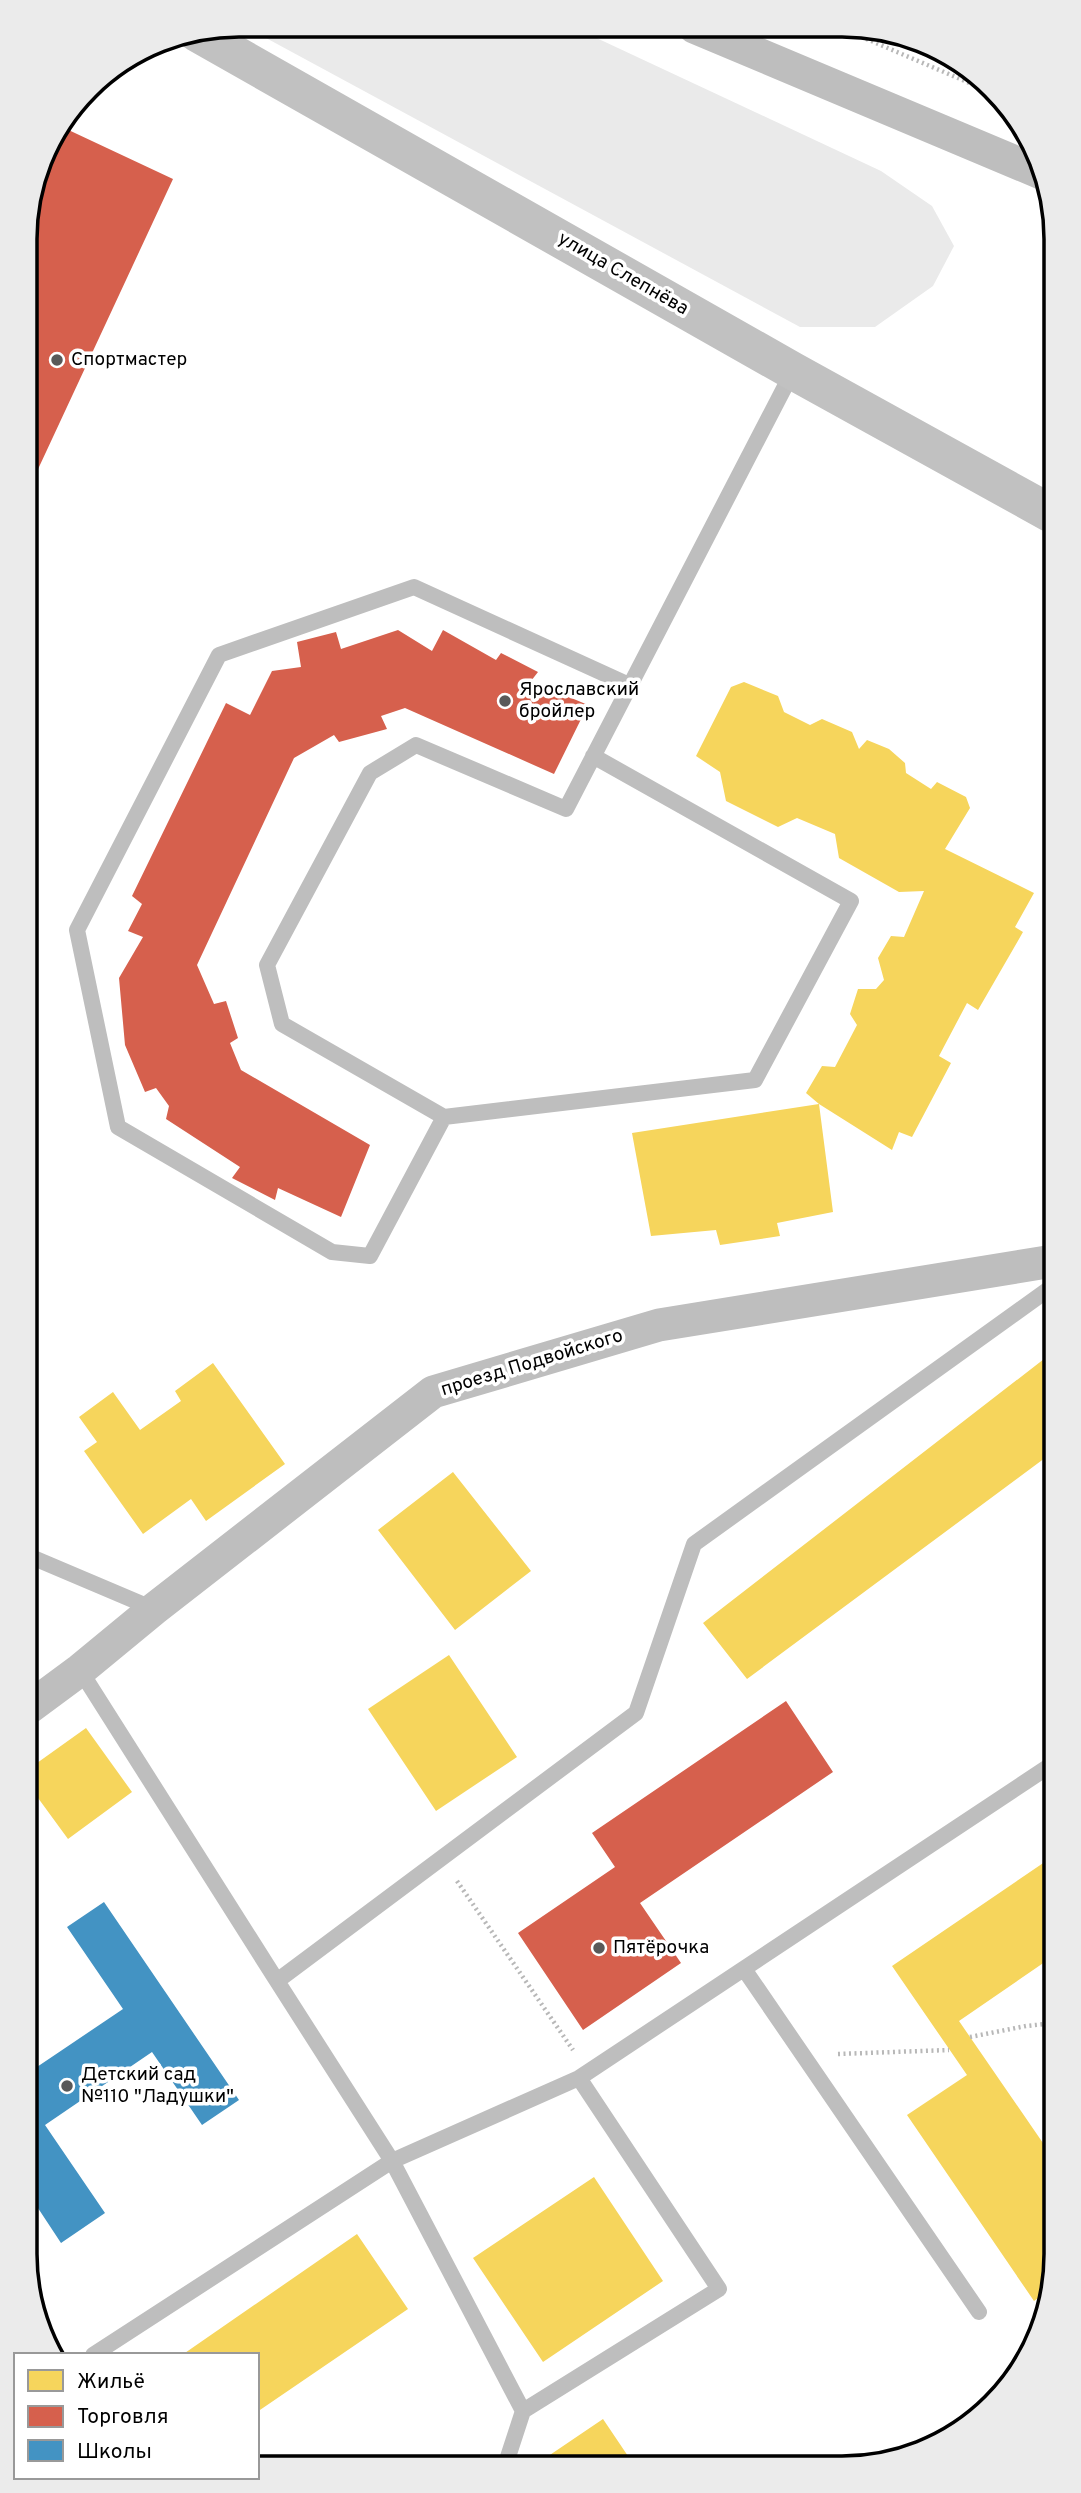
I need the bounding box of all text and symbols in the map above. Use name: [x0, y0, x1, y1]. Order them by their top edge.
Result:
street label: улица Слепнёва: [553, 227, 693, 321]
place label: Спортмастер: [71, 348, 187, 372]
marker: Спортмастер: [49, 352, 65, 368]
place label: Ярославский бройлер: [519, 678, 639, 724]
marker: Ярославский бройлер: [497, 693, 513, 709]
street label: проезд Подвойского: [438, 1324, 626, 1402]
place label: Пятёрочка: [613, 1936, 709, 1960]
marker: Пятёрочка: [591, 1940, 607, 1956]
place label: Детский сад №110 "Ладушки": [81, 2063, 234, 2109]
marker: Детский сад №110 "Ладушки": [59, 2078, 75, 2094]
legend: [14, 2353, 259, 2479]
text: Жильё: [77, 2369, 145, 2396]
text: Торговля: [77, 2404, 168, 2431]
text: Школы: [77, 2439, 152, 2466]

